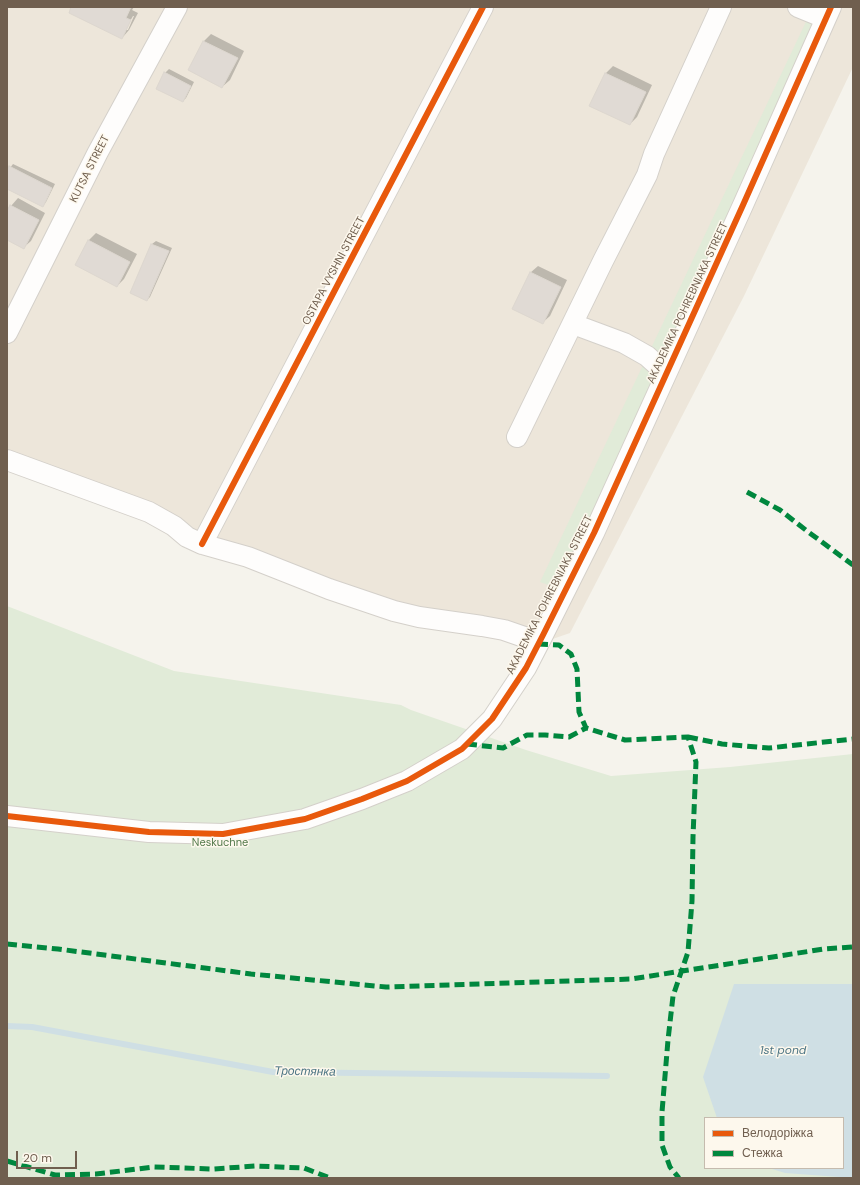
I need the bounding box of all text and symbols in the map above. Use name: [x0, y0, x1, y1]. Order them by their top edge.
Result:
street label: KUTSA STREET: [67, 133, 113, 205]
street label: OSTAPA VYSHNI STREET: [300, 215, 368, 327]
street label: AKADEMIKA POHREBNIAKA STREET: [645, 220, 731, 386]
street label: AKADEMIKA POHREBNIAKA STREET: [504, 513, 596, 677]
park label: Neskuchne: [192, 836, 248, 850]
water label: 1st pond: [760, 1044, 806, 1058]
water label: Тростянка: [274, 1064, 336, 1080]
legend: [704, 1117, 844, 1169]
text: Велодоріжка: [742, 1125, 813, 1141]
scale bar: [18, 1143, 79, 1169]
text: Стежка: [742, 1145, 783, 1161]
text: 20 m: [23, 1150, 52, 1166]

